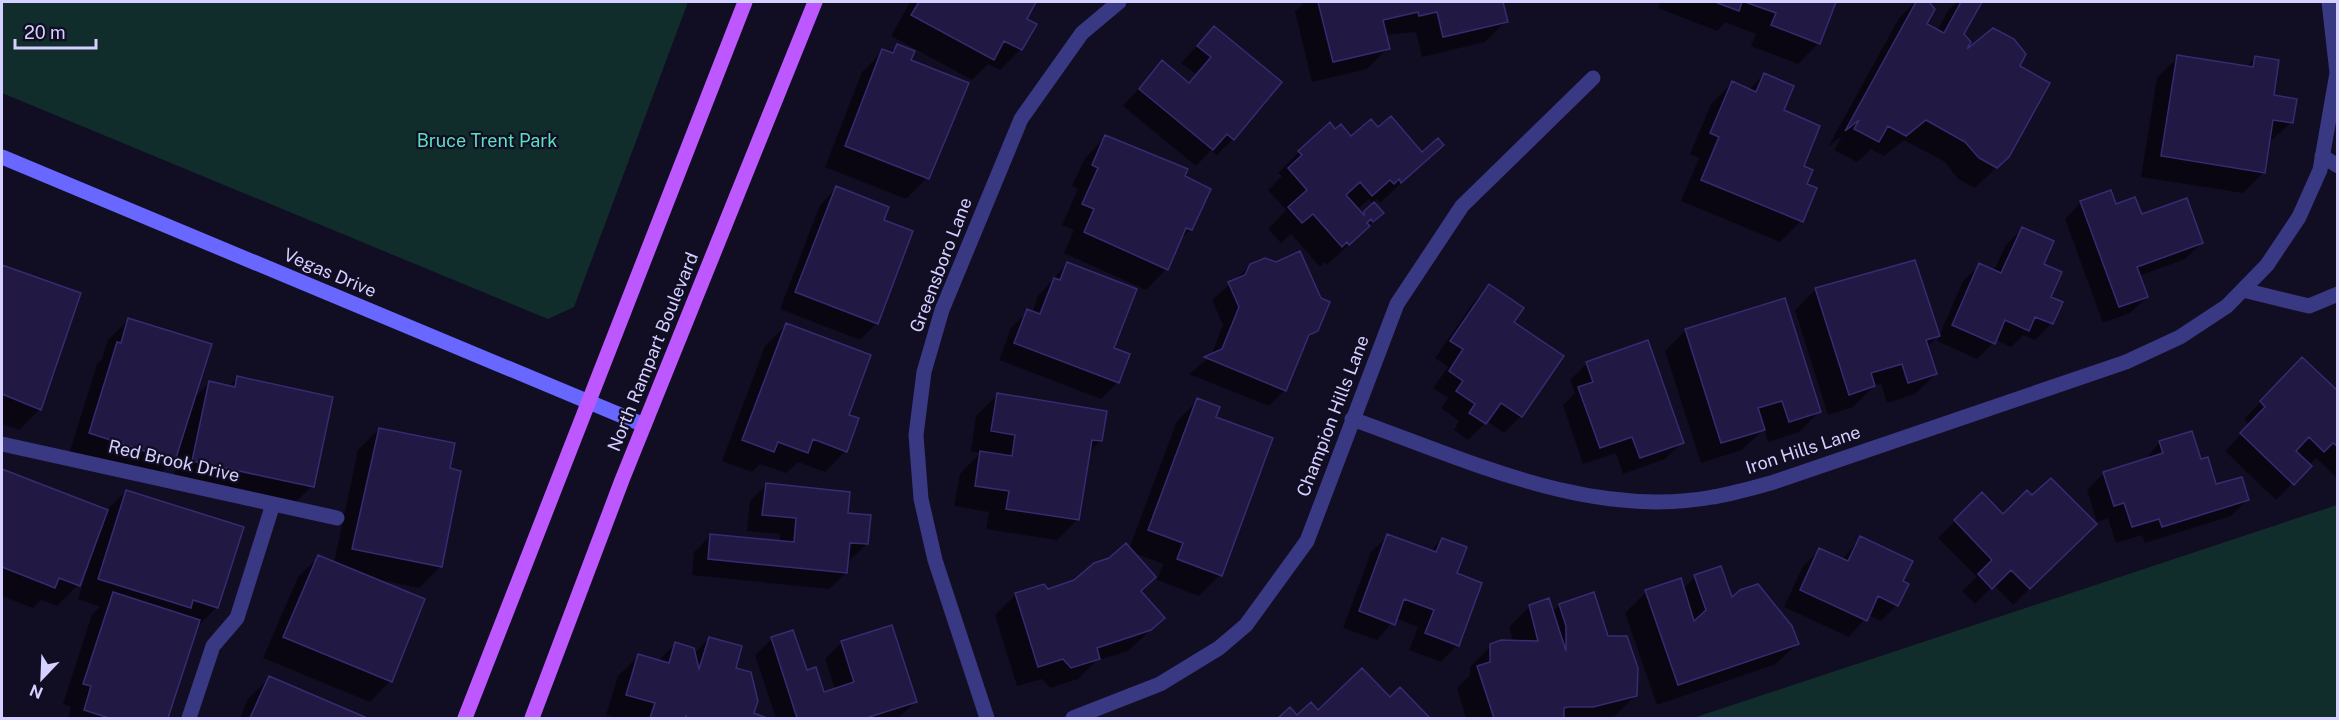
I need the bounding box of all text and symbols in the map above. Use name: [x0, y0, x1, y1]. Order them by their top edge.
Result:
scale bar: [15, 12, 96, 50]
text: 20 m: [24, 22, 66, 43]
park label: Bruce Trent Park: [417, 130, 557, 151]
street label: Greensboro Lane: [905, 194, 976, 335]
street label: Vegas Drive: [281, 244, 380, 301]
street label: North Rampart Boulevard: [603, 249, 702, 454]
street label: Champion Hills Lane: [1292, 332, 1373, 499]
street label: Iron Hills Lane: [1743, 421, 1863, 478]
street label: Red Brook Drive: [106, 435, 242, 486]
north arrow: [12, 648, 72, 708]
text: N: [27, 680, 46, 703]

